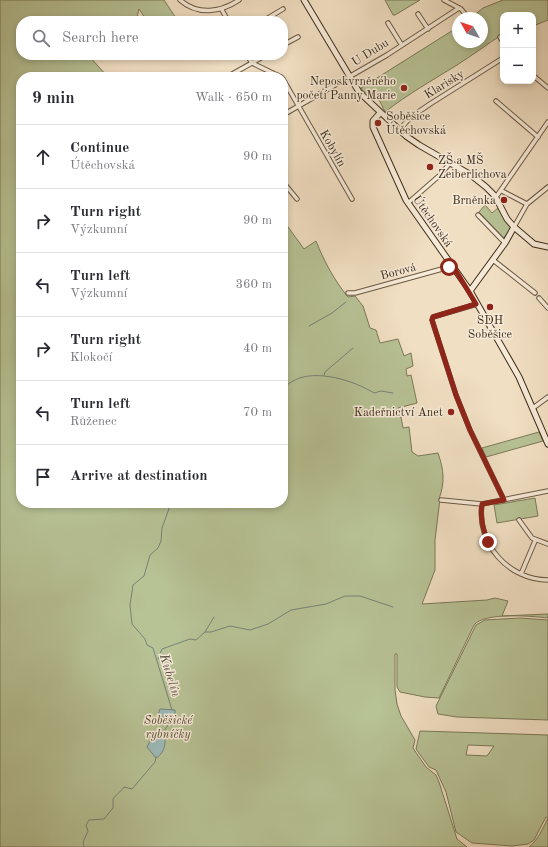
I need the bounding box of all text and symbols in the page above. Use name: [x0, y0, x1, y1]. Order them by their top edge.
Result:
north arrow: [452, 12, 488, 48]
map controls: [500, 12, 536, 84]
button: +: [500, 12, 536, 48]
search box: [16, 16, 288, 60]
icon: search: [30, 27, 52, 49]
text: Search here: [62, 31, 139, 46]
street label: U Dubu: [350, 37, 392, 69]
button: −: [500, 48, 536, 84]
street label: Klarisky: [423, 68, 467, 102]
place label: Neposkvrněného početí Panny Marie: [296, 76, 396, 102]
marker: Neposkvrněného početí Panny Marie: [399, 83, 409, 93]
text: 9 min: [32, 90, 75, 107]
text: Walk · 650 m: [195, 91, 272, 104]
place label: Soběšice Útěchovská: [386, 111, 446, 137]
marker: Soběšice Útěchovská: [373, 118, 383, 128]
street label: Kobylín: [317, 128, 348, 169]
text: Continue: [70, 141, 129, 156]
icon: ahead: [32, 146, 54, 168]
text: 90 m: [243, 150, 272, 163]
place label: ZŠ a MŠ Zeiberlichova: [438, 151, 507, 181]
text: Útěchovská: [70, 159, 135, 172]
marker: ZŠ a MŠ Zeiberlichova: [425, 162, 435, 172]
street label: Útěchovská: [410, 191, 458, 250]
place label: Brněnka: [452, 195, 496, 207]
marker: Brněnka: [499, 195, 509, 205]
text: Turn right: [70, 205, 141, 220]
icon: right: [32, 210, 54, 232]
text: 90 m: [243, 214, 272, 227]
text: Výzkumní: [70, 223, 127, 236]
route start: [440, 258, 458, 276]
street label: Borová: [379, 261, 418, 282]
text: Turn left: [70, 269, 130, 284]
icon: left: [32, 274, 54, 296]
text: 360 m: [235, 278, 272, 291]
text: Výzkumní: [70, 287, 127, 300]
marker: SDH Soběšice: [485, 302, 495, 312]
place label: SDH Soběšice: [468, 315, 513, 341]
text: Turn right: [70, 333, 141, 348]
icon: right: [32, 338, 54, 360]
text: 40 m: [243, 342, 272, 355]
text: Klokočí: [70, 351, 112, 364]
text: Turn left: [70, 397, 130, 412]
icon: left: [32, 402, 54, 424]
text: 70 m: [243, 406, 272, 419]
place label: Kadeřnictví Anet: [354, 407, 443, 419]
marker: Kadeřnictví Anet: [446, 407, 456, 417]
text: Růženec: [70, 415, 117, 428]
icon: arrive: [32, 466, 54, 488]
text: Arrive at destination: [70, 469, 208, 484]
route end: [479, 533, 497, 551]
water label: Kubelín: [157, 651, 182, 699]
park label: Soběšické rybníčky: [144, 714, 193, 741]

